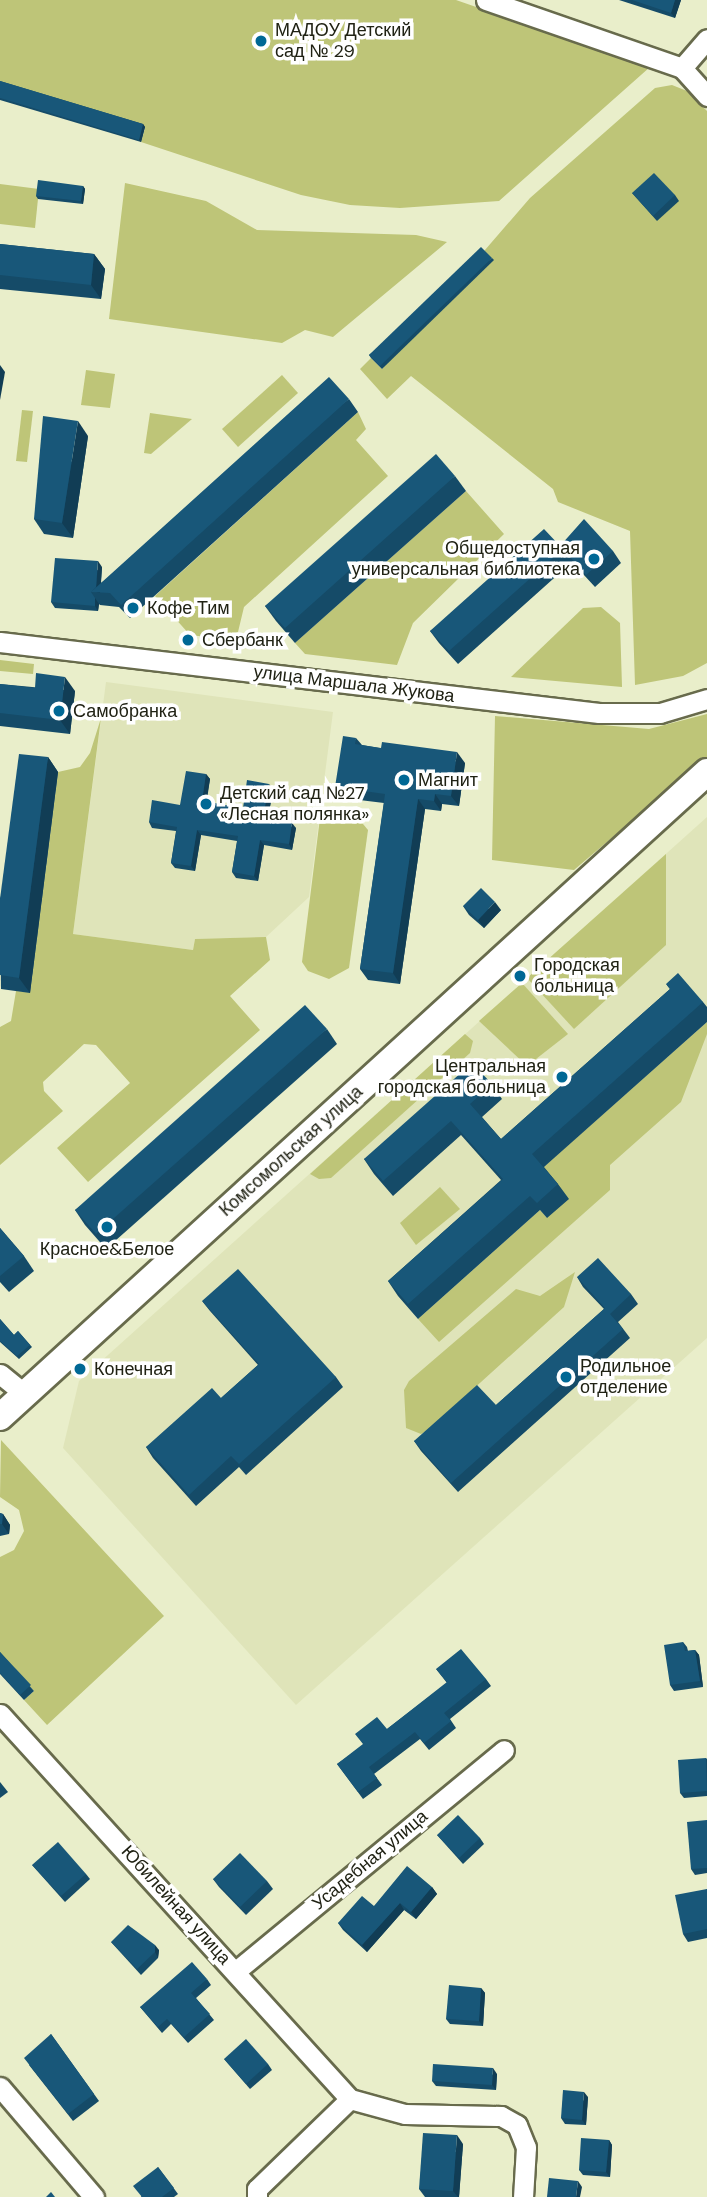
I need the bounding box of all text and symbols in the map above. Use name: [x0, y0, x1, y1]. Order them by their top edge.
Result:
place label: МАДОУ Детский сад № 29: [275, 20, 411, 62]
marker: МАДОУ Детский сад № 29: [253, 33, 269, 49]
place label: Общедоступная универсальная библиотека: [352, 538, 580, 580]
marker: Общедоступная универсальная библиотека: [586, 551, 602, 567]
place label: Кофе Тим: [147, 597, 230, 619]
marker: Кофе Тим: [125, 600, 141, 616]
place label: Сбербанк: [202, 629, 283, 651]
marker: Сбербанк: [180, 632, 196, 648]
street label: улица Маршала Жукова: [252, 661, 456, 707]
place label: Самобранка: [73, 700, 177, 722]
marker: Самобранка: [51, 703, 67, 719]
place label: Магнит: [418, 769, 478, 791]
marker: Магнит: [396, 772, 412, 788]
place label: Детский сад №27 «Лесная полянка»: [220, 783, 369, 826]
marker: Детский сад №27 «Лесная полянка»: [198, 796, 214, 812]
place label: Городская больница: [534, 955, 620, 998]
marker: Городская больница: [512, 968, 528, 984]
place label: Центральная городская больница: [378, 1056, 546, 1098]
marker: Центральная городская больница: [552, 1067, 572, 1087]
street label: Комсомольская улица: [215, 1081, 367, 1221]
marker: Красное&Белое: [99, 1219, 115, 1235]
place label: Красное&Белое: [40, 1238, 174, 1260]
place label: Родильное отделение: [580, 1356, 671, 1398]
place label: Конечная: [94, 1358, 173, 1380]
marker: Конечная: [72, 1361, 88, 1377]
marker: Родильное отделение: [558, 1369, 574, 1385]
street label: Усадебная улица: [308, 1806, 432, 1914]
street label: Юбилейная улица: [117, 1841, 235, 1969]

